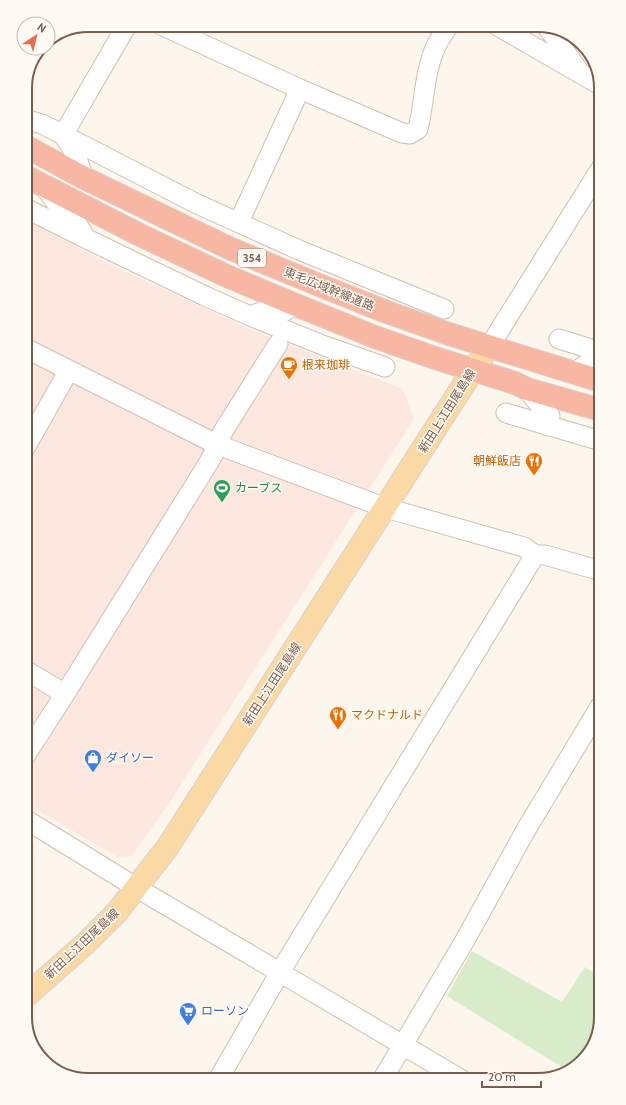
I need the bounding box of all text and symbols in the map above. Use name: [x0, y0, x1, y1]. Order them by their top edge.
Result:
north arrow: [16, 16, 56, 56]
text: N: [35, 20, 49, 36]
road number: 354: [238, 249, 266, 267]
street label: 東毛広域幹線道路: [282, 264, 377, 313]
cafe icon: 根来珈琲: [279, 355, 299, 380]
place label: 根来珈琲: [302, 357, 350, 372]
street label: 新田上江田尾島線: [415, 366, 478, 455]
restaurant icon: 朝鮮飯店: [524, 451, 544, 476]
place label: 朝鮮飯店: [473, 453, 521, 468]
sports icon: カーブス: [212, 478, 232, 503]
place label: カーブス: [235, 480, 282, 495]
street label: 新田上江田尾島線: [239, 639, 304, 728]
restaurant icon: マクドナルド: [328, 705, 348, 730]
place label: マクドナルド: [351, 707, 423, 722]
shop icon: ダイソー: [83, 748, 103, 773]
place label: ダイソー: [106, 750, 154, 765]
street label: 新田上江田尾島線: [41, 905, 122, 982]
supermarket icon: ローソン: [178, 1001, 198, 1026]
place label: ローソン: [201, 1003, 249, 1018]
scale bar: [482, 1063, 541, 1089]
text: 20 m: [488, 1069, 516, 1084]

